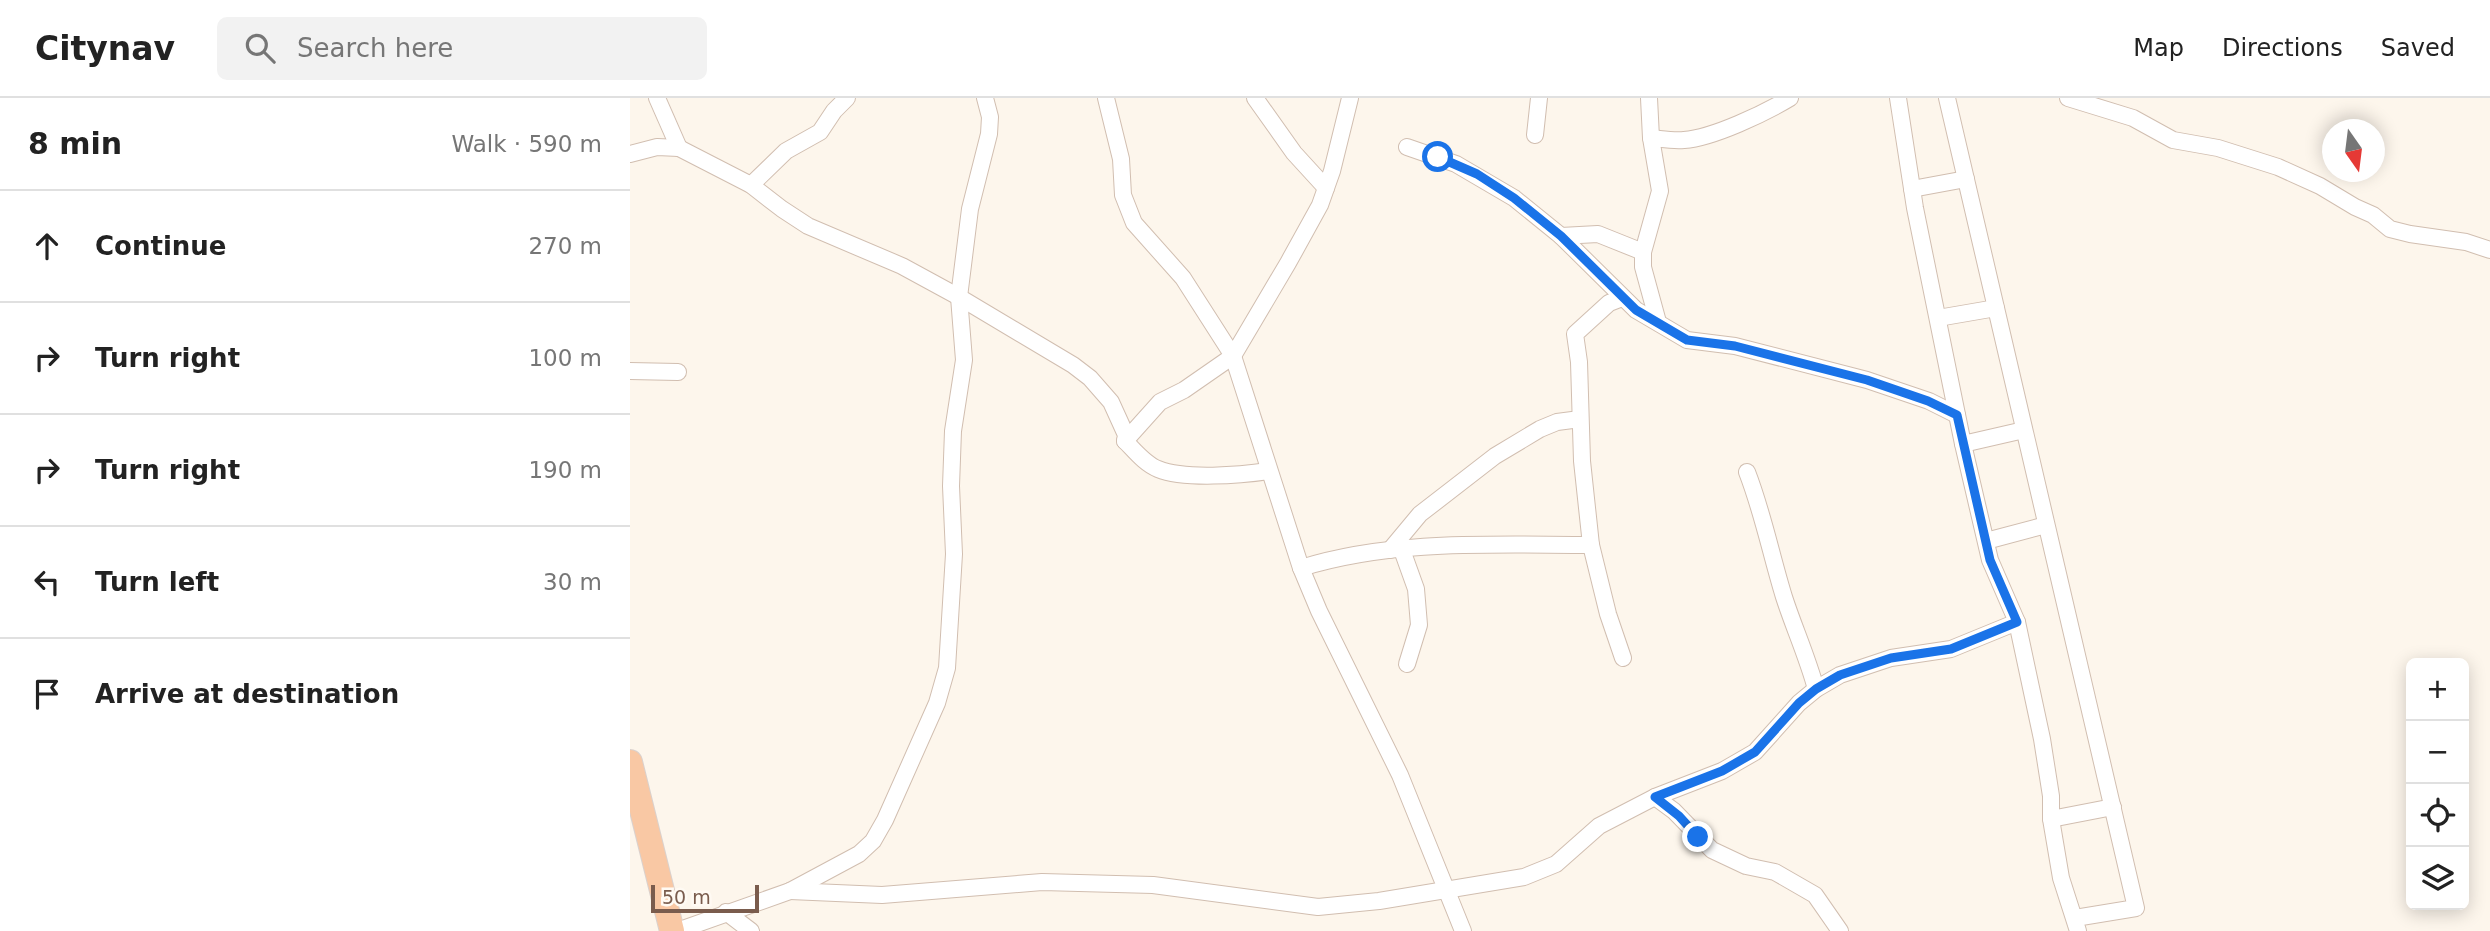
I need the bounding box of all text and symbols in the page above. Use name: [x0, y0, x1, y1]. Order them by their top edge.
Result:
search box: [217, 17, 707, 80]
text: Citynav: [35, 29, 175, 68]
icon: search: [241, 29, 279, 67]
text: Search here: [297, 33, 453, 63]
text: Map: [2133, 34, 2184, 62]
text: Directions: [2222, 34, 2343, 62]
text: Saved: [2381, 34, 2455, 62]
north arrow: [2322, 119, 2385, 182]
text: 8 min: [28, 126, 122, 161]
text: Walk · 590 m: [451, 131, 602, 157]
route start: [1422, 141, 1453, 172]
icon: ahead: [28, 227, 66, 265]
text: Continue: [95, 231, 226, 261]
text: 270 m: [528, 233, 602, 259]
icon: right: [28, 339, 66, 377]
text: Turn right: [95, 343, 240, 373]
text: 100 m: [528, 345, 602, 371]
icon: right: [28, 451, 66, 489]
text: Turn right: [95, 455, 240, 485]
text: 190 m: [528, 457, 602, 483]
icon: left: [28, 563, 66, 601]
text: Turn left: [95, 567, 219, 597]
text: 30 m: [543, 569, 602, 595]
map controls: [2406, 658, 2469, 910]
button: +: [2406, 658, 2469, 721]
icon: arrive: [28, 675, 66, 713]
text: Arrive at destination: [95, 679, 399, 709]
button: −: [2406, 721, 2469, 784]
button: locate: [2406, 784, 2469, 847]
route end: [1682, 821, 1713, 852]
button: layers: [2406, 847, 2469, 910]
scale bar: [651, 882, 760, 914]
text: 50 m: [662, 886, 711, 908]

